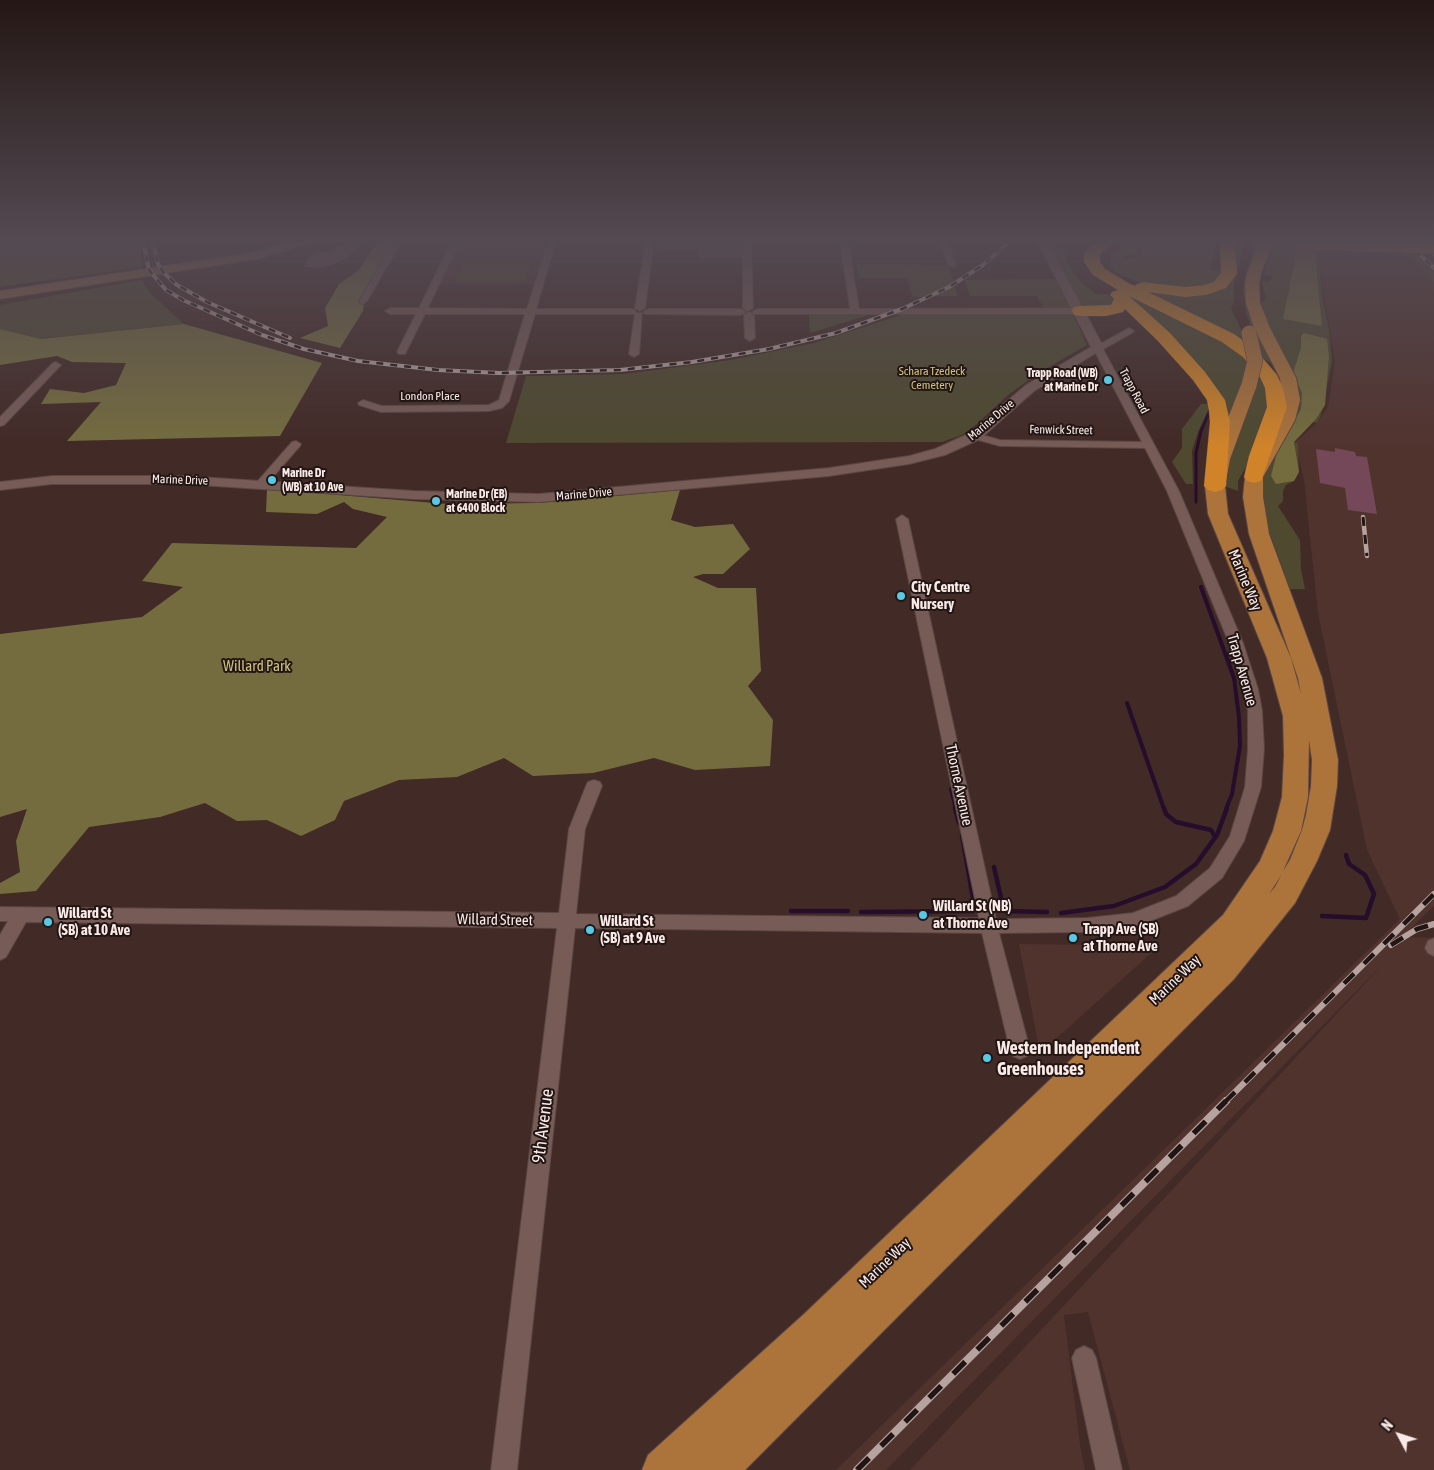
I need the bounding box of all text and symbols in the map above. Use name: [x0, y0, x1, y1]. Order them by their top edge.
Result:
park label: Schara Tzedeck Cemetery: [899, 364, 965, 392]
place label: Trapp Road (WB) at Marine Dr: [1027, 366, 1098, 394]
street label: Trapp Road: [1116, 366, 1152, 416]
marker: Trapp Road (WB) at Marine Dr: [1102, 374, 1114, 386]
street label: London Place: [400, 389, 460, 403]
street label: Marine Drive: [965, 396, 1017, 444]
street label: Fenwick Street: [1029, 422, 1093, 438]
place label: Marine Dr (WB) at 10 Ave: [282, 466, 344, 494]
street label: Marine Drive: [152, 472, 208, 488]
marker: Marine Dr (WB) at 10 Ave: [266, 474, 278, 486]
street label: Marine Drive: [555, 484, 613, 504]
place label: Marine Dr (EB) at 6400 Block: [446, 487, 507, 515]
marker: Marine Dr (EB) at 6400 Block: [430, 495, 442, 507]
street label: Marine Way: [1224, 547, 1266, 613]
place label: City Centre Nursery: [911, 578, 970, 613]
marker: City Centre Nursery: [895, 590, 907, 602]
street label: Trapp Avenue: [1223, 632, 1261, 708]
park label: Willard Park: [223, 657, 291, 675]
street label: Thorne Avenue: [942, 743, 976, 827]
place label: Willard St (NB) at Thorne Ave: [933, 897, 1012, 932]
place label: Willard St (SB) at 10 Ave: [58, 904, 130, 939]
marker: Willard St (NB) at Thorne Ave: [917, 909, 929, 921]
street label: Willard Street: [457, 910, 533, 930]
place label: Willard St (SB) at 9 Ave: [600, 912, 665, 947]
marker: Willard St (SB) at 10 Ave: [42, 916, 54, 928]
place label: Trapp Ave (SB) at Thorne Ave: [1083, 920, 1159, 955]
marker: Willard St (SB) at 9 Ave: [584, 924, 596, 936]
marker: Trapp Ave (SB) at Thorne Ave: [1067, 932, 1079, 944]
street label: Marine Way: [1146, 951, 1204, 1009]
place label: Western Independent Greenhouses: [997, 1037, 1140, 1080]
marker: Western Independent Greenhouses: [981, 1052, 993, 1064]
street label: 9th Avenue: [528, 1088, 558, 1164]
street label: Marine Way: [856, 1234, 914, 1292]
north arrow: [1374, 1410, 1424, 1460]
text: N: [1379, 1417, 1396, 1434]

